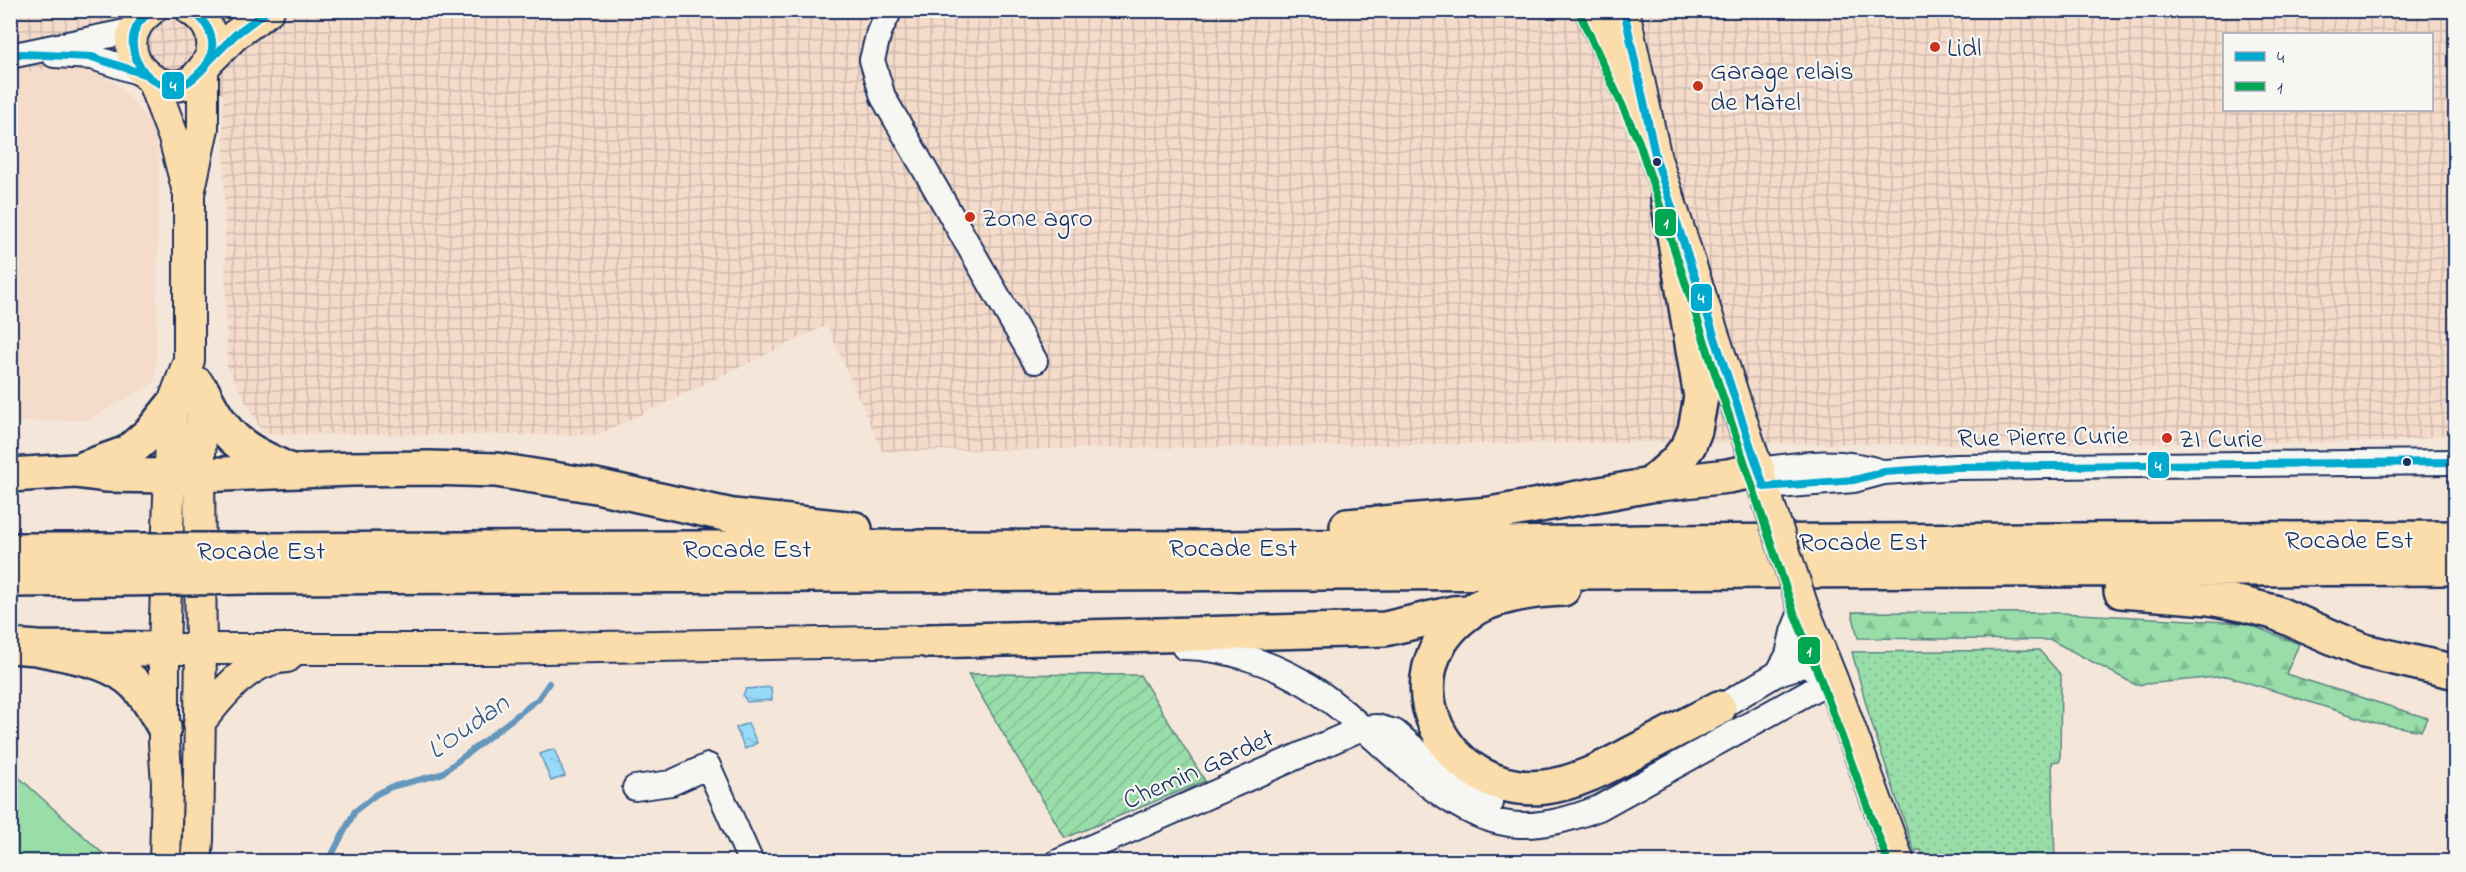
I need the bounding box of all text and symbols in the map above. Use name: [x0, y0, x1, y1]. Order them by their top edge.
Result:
place label: Lidl: [1947, 30, 1982, 69]
legend: [2223, 33, 2433, 111]
marker: Lidl: [1928, 40, 1942, 54]
text: 4: [2277, 46, 2285, 72]
place label: Garage relais de Matel: [1710, 53, 1854, 123]
line badge: 4: [161, 71, 185, 100]
text: 4: [169, 75, 177, 99]
text: 1: [2277, 76, 2283, 102]
marker: Garage relais de Matel: [1691, 79, 1705, 93]
unlabelled marker: [1651, 156, 1663, 168]
place label: Zone agro: [982, 200, 1093, 239]
line badge: 1: [1654, 208, 1677, 237]
marker: Zone agro: [963, 210, 977, 224]
text: 1: [1663, 212, 1669, 236]
line badge: 4: [1690, 283, 1713, 312]
text: 4: [1697, 287, 1705, 311]
street label: Rue Pierre Curie: [1957, 417, 2130, 459]
place label: ZI Curie: [2179, 421, 2264, 460]
marker: ZI Curie: [2160, 431, 2174, 445]
line badge: 4: [2147, 451, 2170, 479]
text: 4: [2154, 455, 2162, 479]
unlabelled marker: [2401, 456, 2413, 468]
street label: Rocade Est: [2285, 522, 2413, 561]
street label: Rocade Est: [1799, 524, 1927, 563]
street label: Rocade Est: [1169, 530, 1297, 569]
street label: Rocade Est: [683, 531, 811, 570]
street label: Rocade Est: [197, 533, 325, 572]
line badge: 1: [1797, 636, 1821, 665]
text: 1: [1806, 640, 1812, 664]
water label: L'Oudan: [419, 684, 520, 771]
street label: Chemin Gardet: [1117, 720, 1281, 821]

